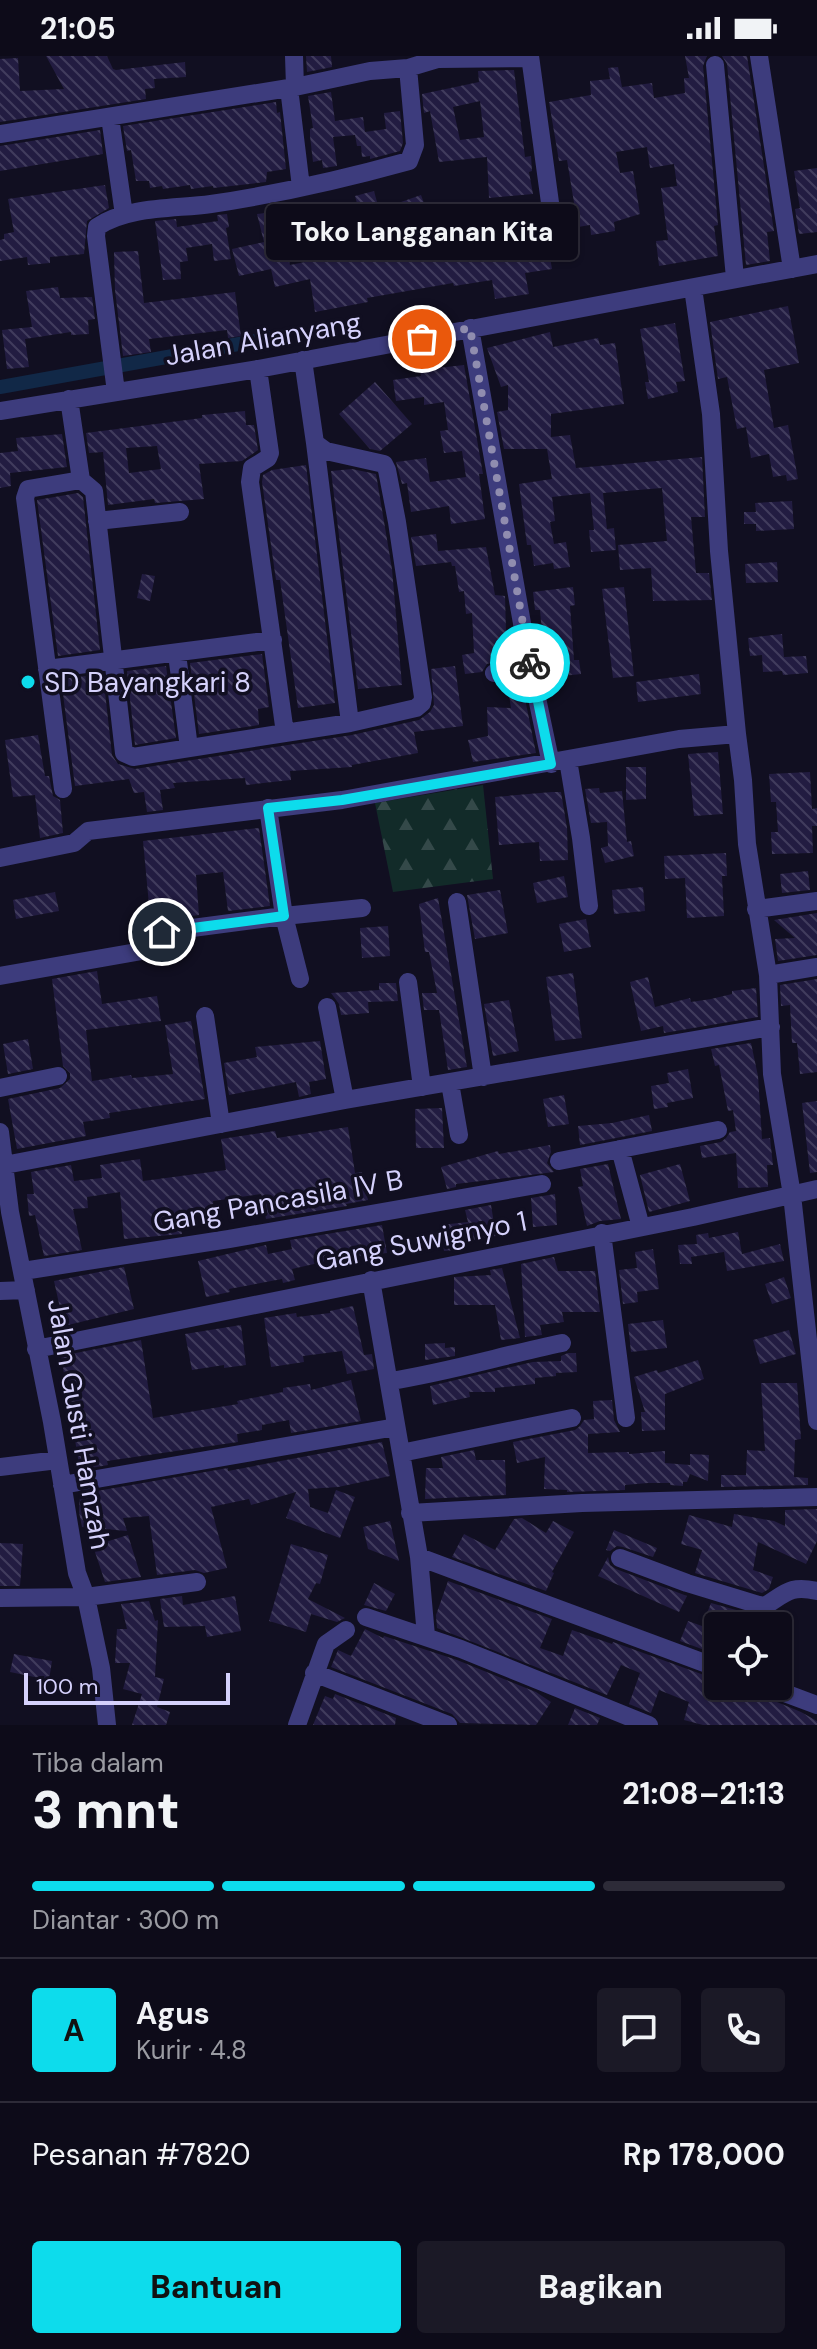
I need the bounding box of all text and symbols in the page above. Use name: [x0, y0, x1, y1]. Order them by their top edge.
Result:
text: 21:05: [40, 9, 116, 48]
callout: Toko Langganan Kita: [266, 203, 578, 259]
text: Toko Langganan Kita: [291, 215, 553, 249]
street label: Jalan Alianyang: [162, 304, 364, 374]
pin: [388, 305, 456, 373]
icon: bag: [400, 317, 444, 361]
courier: [490, 623, 570, 703]
icon: bike: [508, 641, 552, 685]
place label: SD Bayangkari 8: [44, 664, 251, 701]
marker: SD Bayangkari 8: [19, 673, 37, 691]
pin: [128, 898, 196, 966]
icon: home: [140, 910, 184, 954]
street label: Gang Pancasila IV B: [150, 1161, 406, 1241]
street label: Gang Suwignyo 1: [312, 1202, 530, 1280]
street label: Jalan Gusti Hamzah: [39, 1296, 119, 1552]
map controls: [704, 1612, 792, 1700]
button: locate: [704, 1612, 792, 1700]
scale bar: [24, 1669, 230, 1705]
text: 100 m: [36, 1672, 98, 1701]
text: Tiba dalam: [32, 1746, 164, 1780]
text: 21:08–21:13: [622, 1774, 785, 1813]
text: 3 mnt: [32, 1776, 180, 1844]
text: Diantar · 300 m: [32, 1903, 219, 1937]
button: chat: [597, 1988, 681, 2072]
button: phone: [701, 1988, 785, 2072]
text: Agus: [136, 1994, 210, 2033]
text: A: [63, 2011, 85, 2050]
text: Kurir · 4.8: [136, 2033, 247, 2067]
text: Pesanan #7820: [32, 2135, 251, 2174]
text: Rp 178,000: [623, 2135, 785, 2174]
button: Bantuan: [32, 2241, 401, 2333]
button: Bagikan: [417, 2241, 785, 2333]

